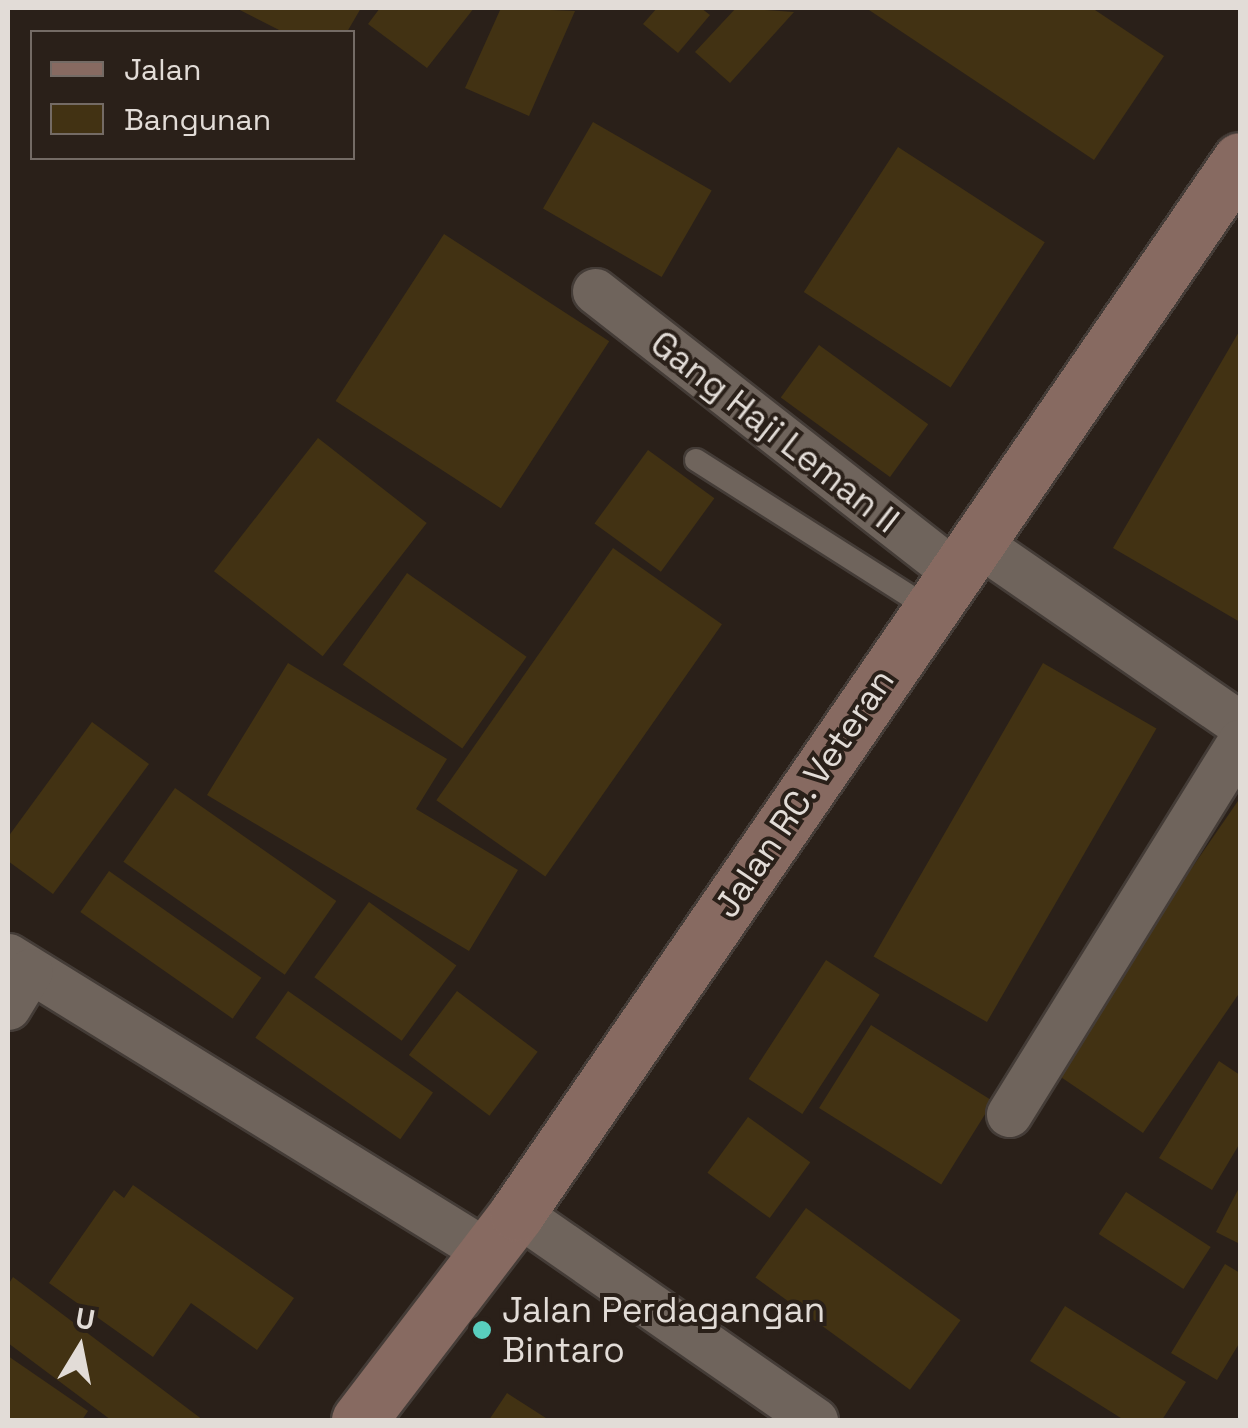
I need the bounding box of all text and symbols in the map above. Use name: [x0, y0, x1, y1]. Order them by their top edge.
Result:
legend: [30, 30, 355, 160]
text: Jalan: [124, 50, 201, 89]
text: Bangunan: [124, 100, 271, 139]
street label: Gang Haji Leman II: [643, 322, 907, 542]
street label: Jalan RC. Veteran: [705, 660, 903, 926]
place label: Jalan Perdagangan Bintaro: [502, 1289, 825, 1371]
north arrow: [30, 1298, 130, 1398]
text: U: [73, 1299, 98, 1338]
marker: Jalan Perdagangan Bintaro: [471, 1319, 493, 1341]

